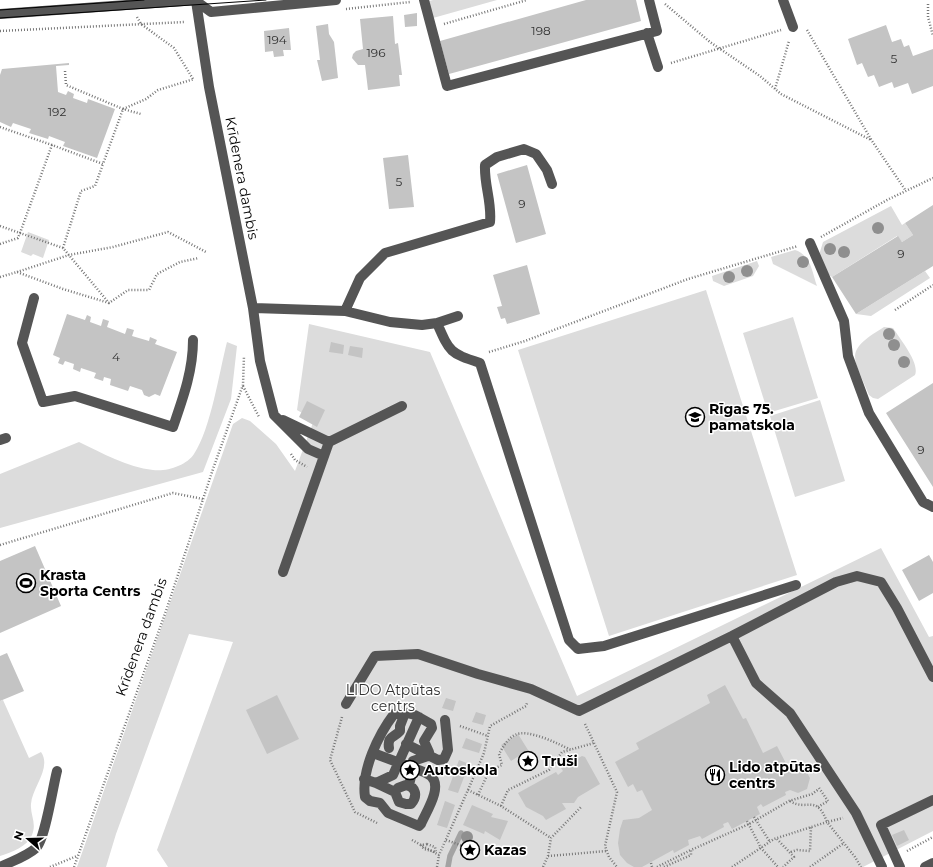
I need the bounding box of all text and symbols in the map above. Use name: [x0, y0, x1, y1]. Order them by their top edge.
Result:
house number: 198: [531, 23, 551, 38]
house number: 194: [267, 32, 287, 47]
house number: 196: [367, 45, 385, 60]
house number: 5: [891, 51, 898, 66]
house number: 192: [48, 104, 66, 119]
street label: Krīdenera dambis: [221, 115, 263, 241]
house number: 5: [396, 174, 403, 189]
house number: 9: [518, 196, 526, 211]
house number: 9: [897, 246, 905, 261]
house number: 4: [112, 349, 120, 364]
place label: Rīgas 75. pamatskola: [709, 400, 795, 434]
school or university icon: Rīgas 75. pamatskola: [684, 406, 706, 428]
house number: 9: [917, 442, 925, 457]
place label: Krasta Sporta Centrs: [40, 566, 141, 600]
sports icon: Krasta Sporta Centrs: [15, 572, 37, 594]
street label: Krīdenera dambis: [111, 575, 171, 699]
park label: LIDO Atpūtas centrs: [346, 681, 440, 715]
place icon: Truši: [517, 750, 539, 772]
place label: Truši: [542, 752, 578, 770]
place label: Lido atpūtas centrs: [729, 758, 821, 792]
place icon: Autoskola: [399, 759, 421, 781]
place label: Autoskola: [423, 761, 498, 779]
restaurant icon: Lido atpūtas centrs: [704, 764, 726, 786]
north arrow: [8, 819, 48, 859]
text: N: [11, 829, 27, 842]
place icon: Kazas: [459, 839, 481, 861]
place label: Kazas: [484, 841, 527, 859]

